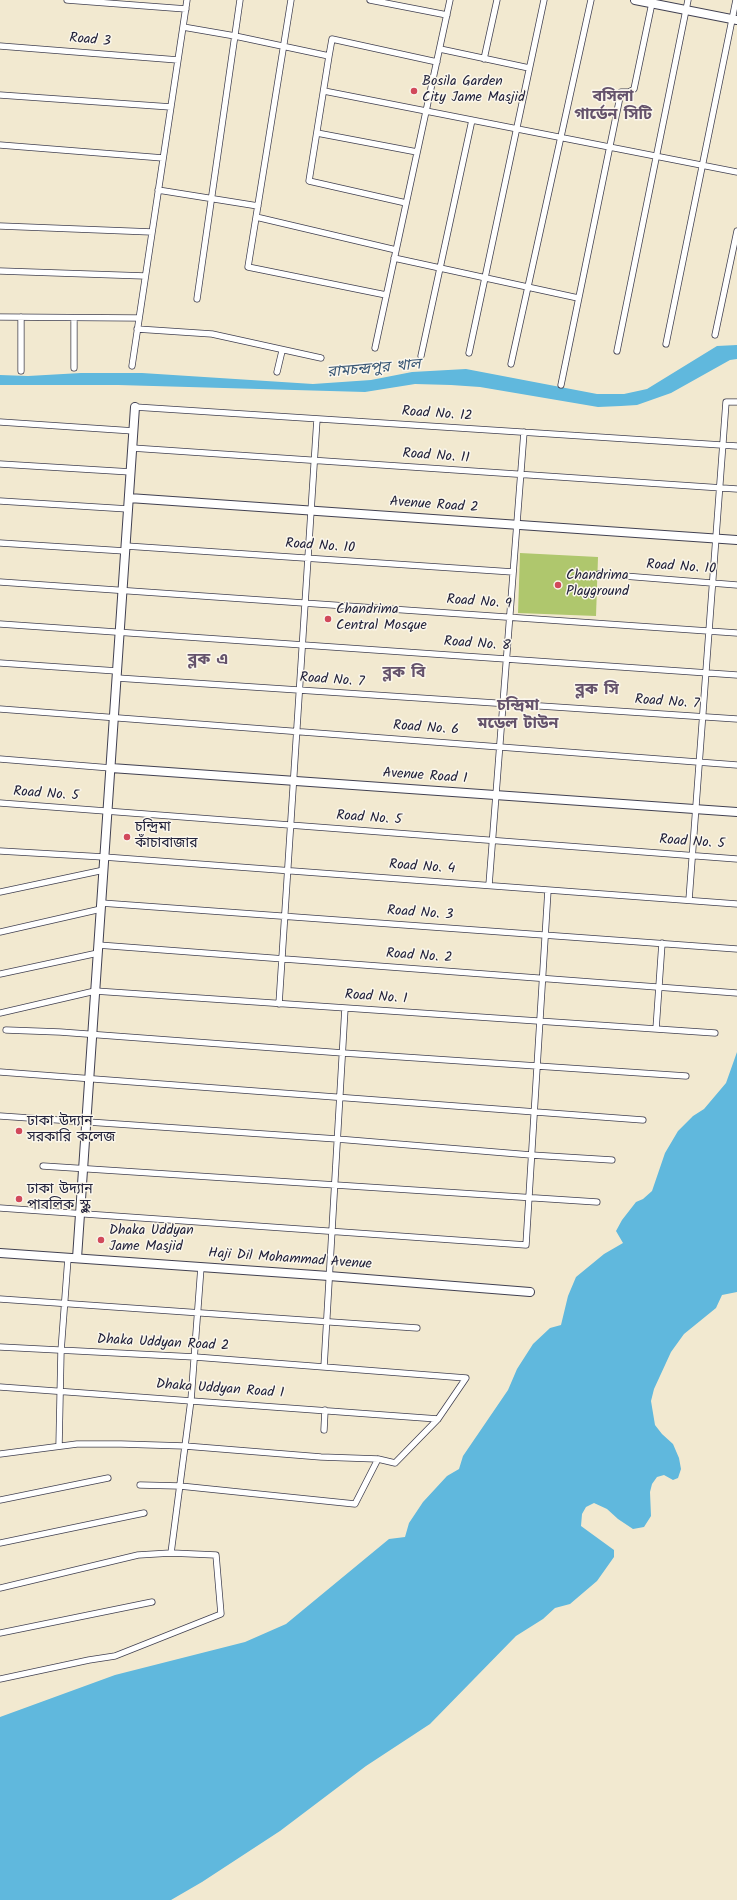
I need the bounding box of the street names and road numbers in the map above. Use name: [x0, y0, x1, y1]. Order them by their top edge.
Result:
street label: Road 3: [69, 31, 111, 51]
street label: Road No. 12: [401, 404, 473, 426]
street label: Road No. 11: [402, 446, 470, 468]
street label: Avenue Road 2: [389, 495, 479, 517]
street label: Road No. 10: [285, 536, 355, 558]
street label: Road No. 10: [646, 557, 716, 579]
street label: Road No. 9: [446, 592, 512, 614]
street label: Road No. 8: [443, 634, 511, 656]
street label: Road No. 7: [299, 670, 365, 692]
street label: Road No. 7: [634, 692, 700, 714]
street label: Road No. 6: [392, 718, 460, 740]
street label: Avenue Road 1: [382, 766, 468, 788]
street label: Road No. 5: [13, 784, 79, 806]
street label: Road No. 5: [336, 808, 402, 830]
street label: Road No. 5: [659, 832, 725, 854]
street label: Road No. 4: [388, 857, 456, 879]
street label: Road No. 3: [386, 903, 454, 925]
street label: Road No. 2: [385, 946, 453, 968]
street label: Road No. 1: [344, 987, 408, 1009]
street label: Haji Dil Mohammad Avenue: [208, 1246, 372, 1274]
street label: Dhaka Uddyan Road 2: [97, 1332, 229, 1356]
street label: Dhaka Uddyan Road 1: [155, 1377, 285, 1403]

